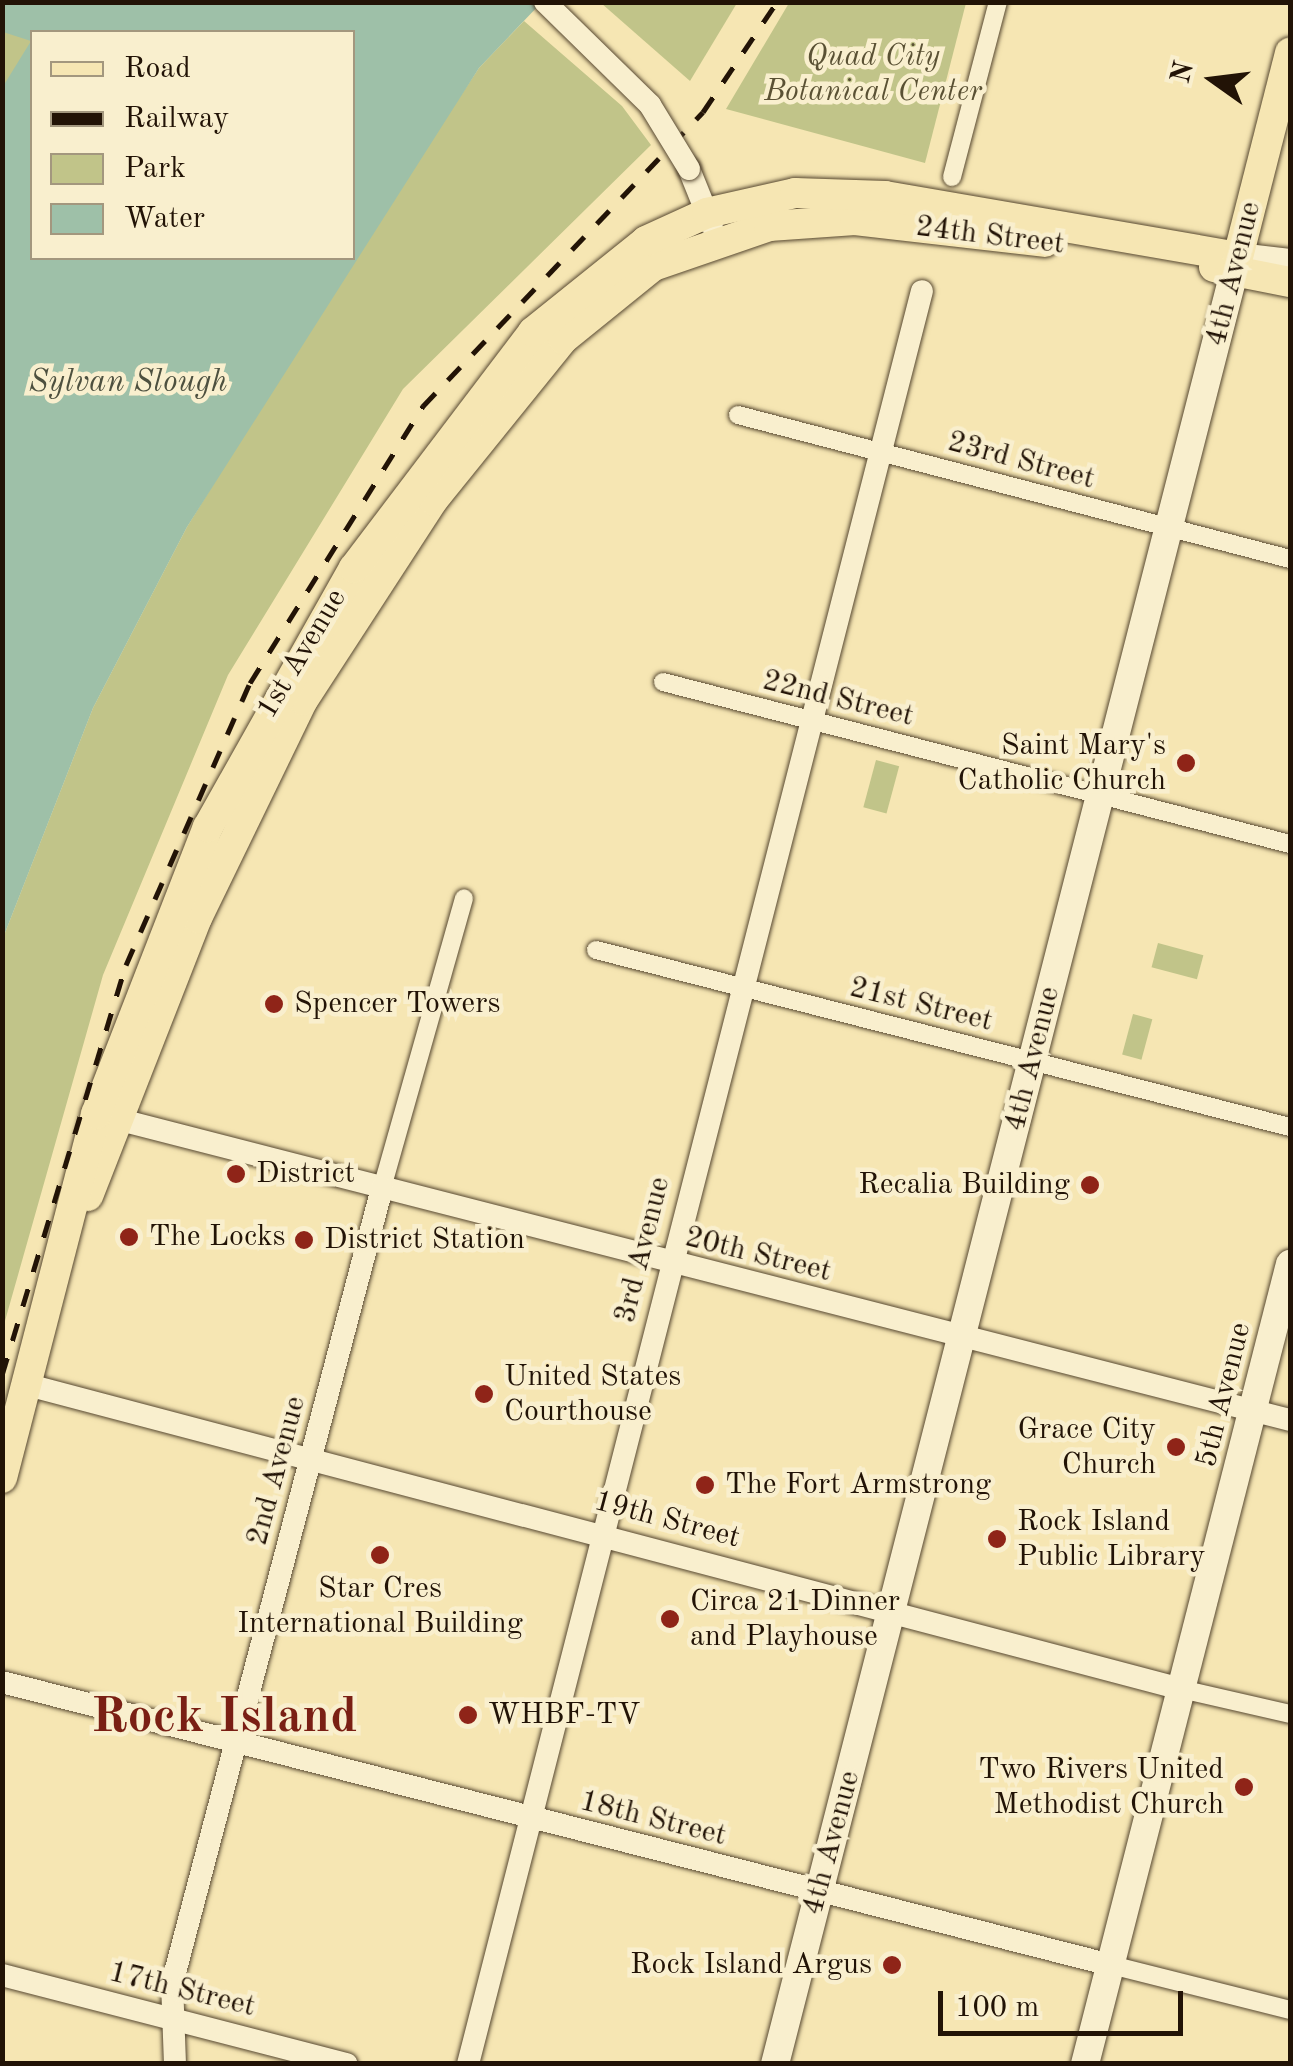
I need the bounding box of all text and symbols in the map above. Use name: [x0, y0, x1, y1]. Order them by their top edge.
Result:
legend: [30, 30, 355, 260]
north arrow: [1163, 30, 1263, 130]
park label: Quad City Botanical Center: [764, 39, 982, 110]
text: Road: [124, 54, 191, 84]
text: N: [1168, 59, 1200, 87]
text: Railway: [124, 104, 229, 134]
text: Park: [124, 154, 186, 184]
street label: 4th Avenue: [1199, 198, 1269, 350]
text: Water: [124, 204, 205, 234]
street label: 24th Street: [914, 209, 1066, 263]
water label: Sylvan Slough: [29, 364, 227, 402]
street label: 23rd Street: [944, 424, 1098, 498]
street label: 1st Avenue: [249, 583, 355, 725]
street label: 22nd Street: [759, 663, 917, 735]
place label: Saint Mary's Catholic Church: [958, 728, 1166, 798]
marker: Saint Mary's Catholic Church: [1175, 752, 1197, 774]
street label: 21st Street: [846, 970, 996, 1040]
street label: 4th Avenue: [998, 983, 1068, 1135]
place label: Spencer Towers: [294, 986, 500, 1022]
marker: Spencer Towers: [263, 993, 285, 1015]
place label: District: [256, 1156, 355, 1192]
marker: District: [225, 1163, 247, 1185]
place label: Recalia Building: [858, 1167, 1070, 1203]
street label: 3rd Avenue: [608, 1173, 678, 1327]
marker: Recalia Building: [1079, 1174, 1101, 1196]
place label: The Locks: [149, 1219, 286, 1255]
street label: 20th Street: [681, 1219, 835, 1291]
place label: District Station: [324, 1222, 525, 1258]
marker: The Locks: [118, 1226, 140, 1248]
marker: District Station: [293, 1229, 315, 1251]
street label: 5th Avenue: [1189, 1319, 1259, 1471]
place label: United States Courthouse: [504, 1359, 681, 1430]
marker: United States Courthouse: [473, 1383, 495, 1405]
street label: 2nd Avenue: [240, 1392, 314, 1550]
place label: Grace City Church: [1017, 1412, 1156, 1482]
marker: Grace City Church: [1165, 1436, 1187, 1458]
place label: The Fort Armstrong: [725, 1467, 991, 1503]
marker: The Fort Armstrong: [694, 1474, 716, 1496]
street label: 19th Street: [590, 1483, 744, 1557]
place label: Rock Island Public Library: [1017, 1504, 1205, 1574]
marker: Rock Island Public Library: [986, 1528, 1008, 1550]
marker: Star Cres International Building: [369, 1544, 391, 1566]
place label: Star Cres International Building: [237, 1571, 523, 1642]
place label: Circa 21 Dinner and Playhouse: [690, 1584, 900, 1654]
marker: Circa 21 Dinner and Playhouse: [659, 1608, 681, 1630]
district label: Rock Island: [91, 1689, 357, 1749]
place label: WHBF-TV: [488, 1697, 640, 1733]
marker: WHBF-TV: [457, 1704, 479, 1726]
place label: Two Rivers United Methodist Church: [978, 1752, 1224, 1822]
street label: 4th Avenue: [795, 1767, 869, 1919]
marker: Two Rivers United Methodist Church: [1233, 1776, 1255, 1798]
street label: 18th Street: [576, 1783, 730, 1855]
place label: Rock Island Argus: [630, 1947, 872, 1983]
street label: 17th Street: [105, 1954, 259, 2026]
marker: Rock Island Argus: [881, 1954, 903, 1976]
scale bar: [943, 1971, 1188, 2033]
text: 100 m: [955, 1993, 1039, 2023]

